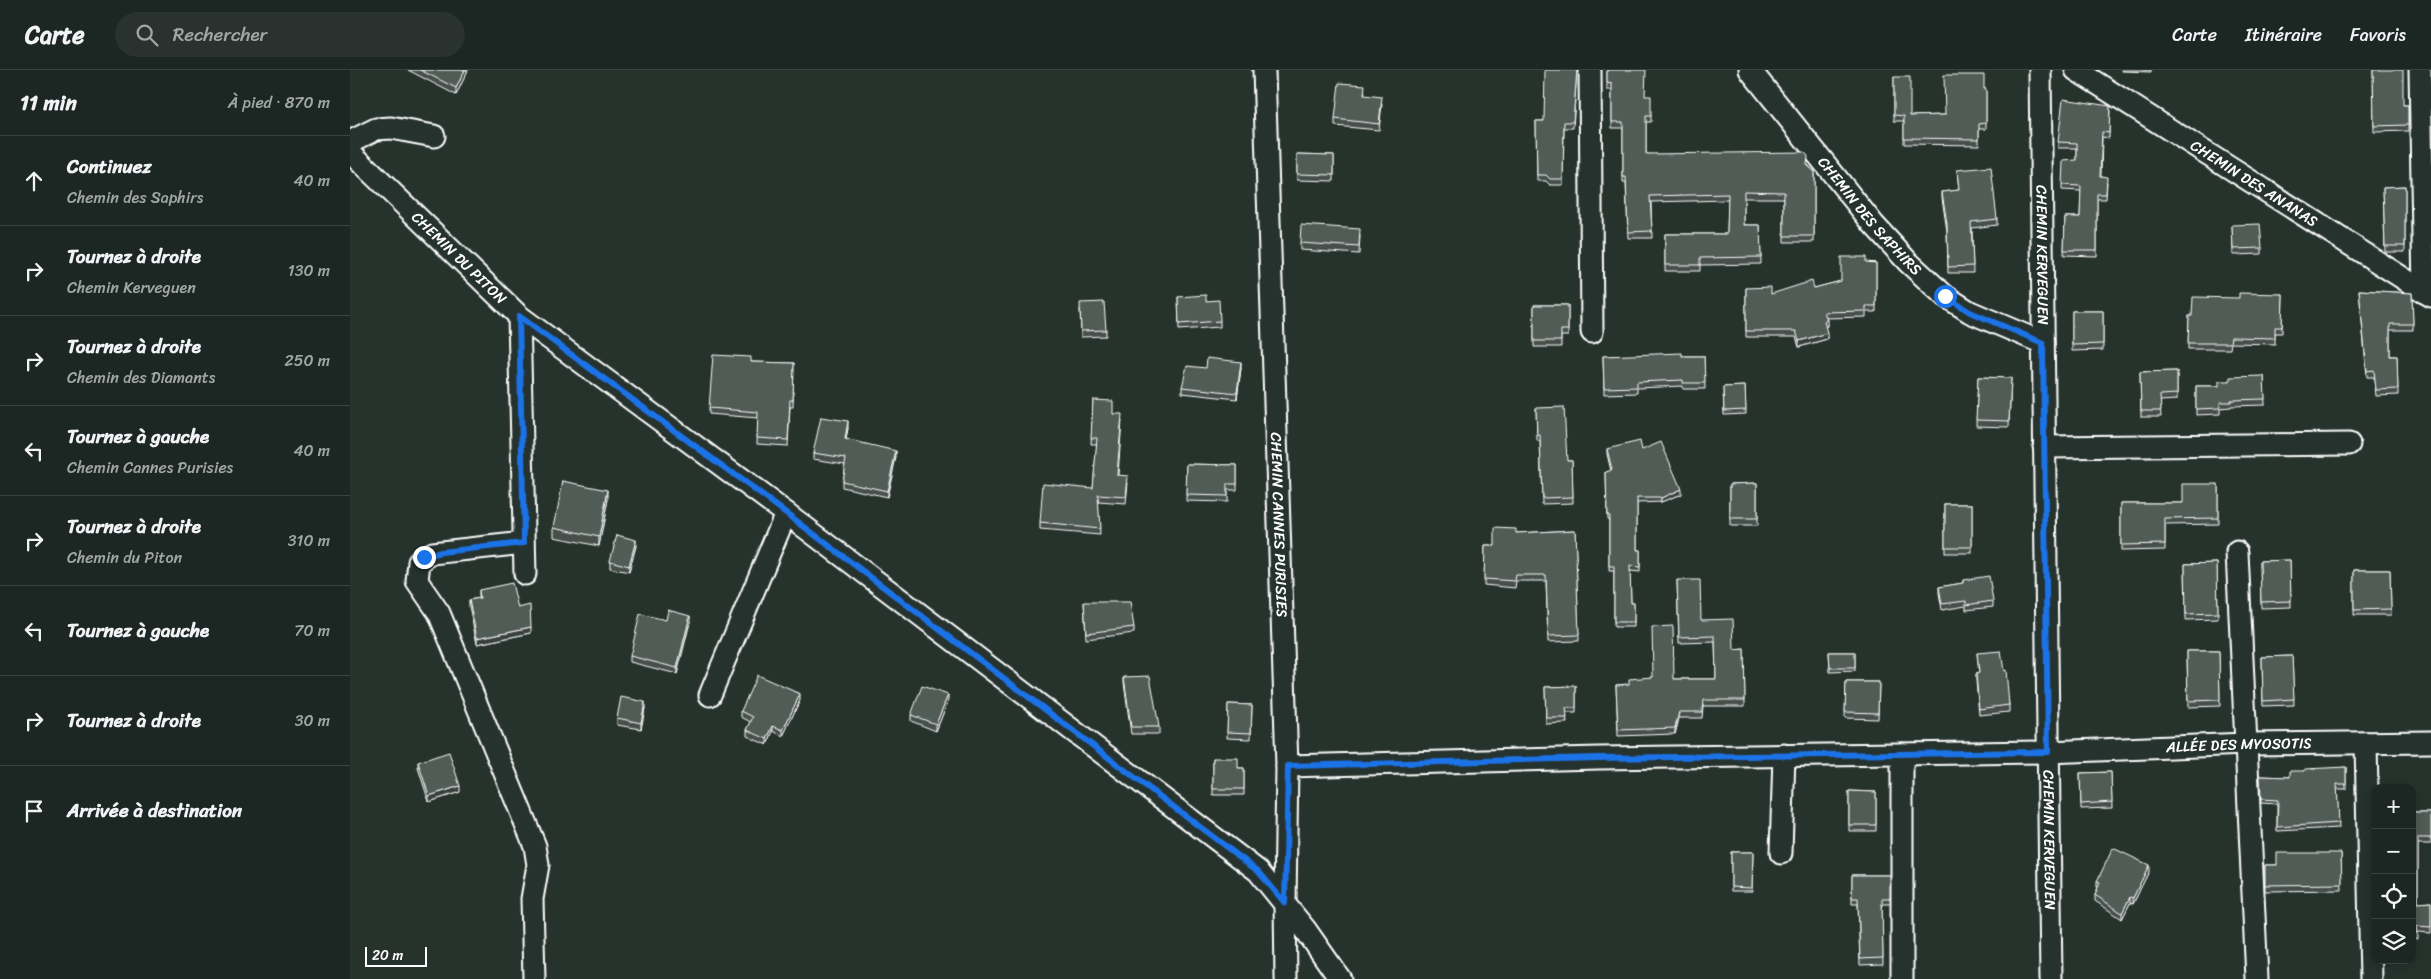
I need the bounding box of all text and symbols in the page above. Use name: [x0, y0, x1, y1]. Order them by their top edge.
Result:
search box: [115, 12, 465, 57]
text: Carte: [25, 14, 85, 56]
text: Rechercher: [173, 18, 267, 51]
text: Carte: [2172, 19, 2217, 51]
text: Itinéraire: [2245, 19, 2322, 51]
text: Favoris: [2350, 19, 2406, 51]
icon: search: [133, 21, 161, 49]
text: 11 min: [20, 84, 77, 122]
text: À pied · 870 m: [228, 88, 330, 117]
street label: CHEMIN DES ANANAS: [2185, 133, 2323, 234]
text: Continuez: [67, 150, 152, 183]
street label: CHEMIN DES SAPHIRS: [1811, 151, 1929, 282]
text: 40 m: [293, 166, 330, 195]
icon: ahead: [20, 167, 48, 195]
text: Chemin des Saphirs: [67, 183, 203, 212]
street label: CHEMIN KERVEGUEN: [2028, 185, 2056, 326]
street label: CHEMIN DU PITON: [405, 205, 513, 311]
text: Tournez à droite: [67, 240, 201, 273]
text: 130 m: [288, 256, 330, 285]
icon: right: [20, 257, 48, 285]
text: Chemin Kerveguen: [67, 273, 196, 302]
route start: [1934, 285, 1957, 308]
text: Tournez à droite: [67, 330, 201, 363]
text: 250 m: [284, 346, 330, 375]
icon: right: [20, 347, 48, 375]
text: Chemin des Diamants: [67, 363, 215, 392]
text: Tournez à gauche: [67, 420, 209, 453]
street label: CHEMIN CANNES PURISIES: [1263, 432, 1295, 618]
text: 40 m: [293, 436, 330, 465]
icon: left: [20, 437, 48, 465]
text: Chemin Cannes Purisies: [67, 453, 233, 482]
text: Tournez à droite: [67, 510, 201, 543]
text: 310 m: [288, 526, 330, 555]
icon: right: [20, 527, 48, 555]
text: Chemin du Piton: [67, 543, 182, 572]
route end: [413, 546, 436, 569]
text: Tournez à gauche: [67, 614, 209, 647]
text: 70 m: [294, 616, 330, 645]
icon: left: [20, 617, 48, 645]
text: Tournez à droite: [67, 704, 201, 737]
text: 30 m: [295, 706, 330, 735]
icon: right: [20, 707, 48, 735]
street label: ALLÉE DES MYOSOTIS: [2164, 730, 2312, 760]
street label: CHEMIN KERVEGUEN: [2035, 770, 2063, 911]
map controls: [2371, 784, 2416, 964]
button: +: [2371, 784, 2416, 829]
text: Arrivée à destination: [67, 794, 242, 827]
icon: arrive: [20, 797, 48, 825]
button: −: [2371, 829, 2416, 874]
button: locate: [2371, 874, 2416, 919]
button: layers: [2371, 919, 2416, 964]
text: 20 m: [372, 943, 403, 968]
scale bar: [365, 944, 428, 967]

